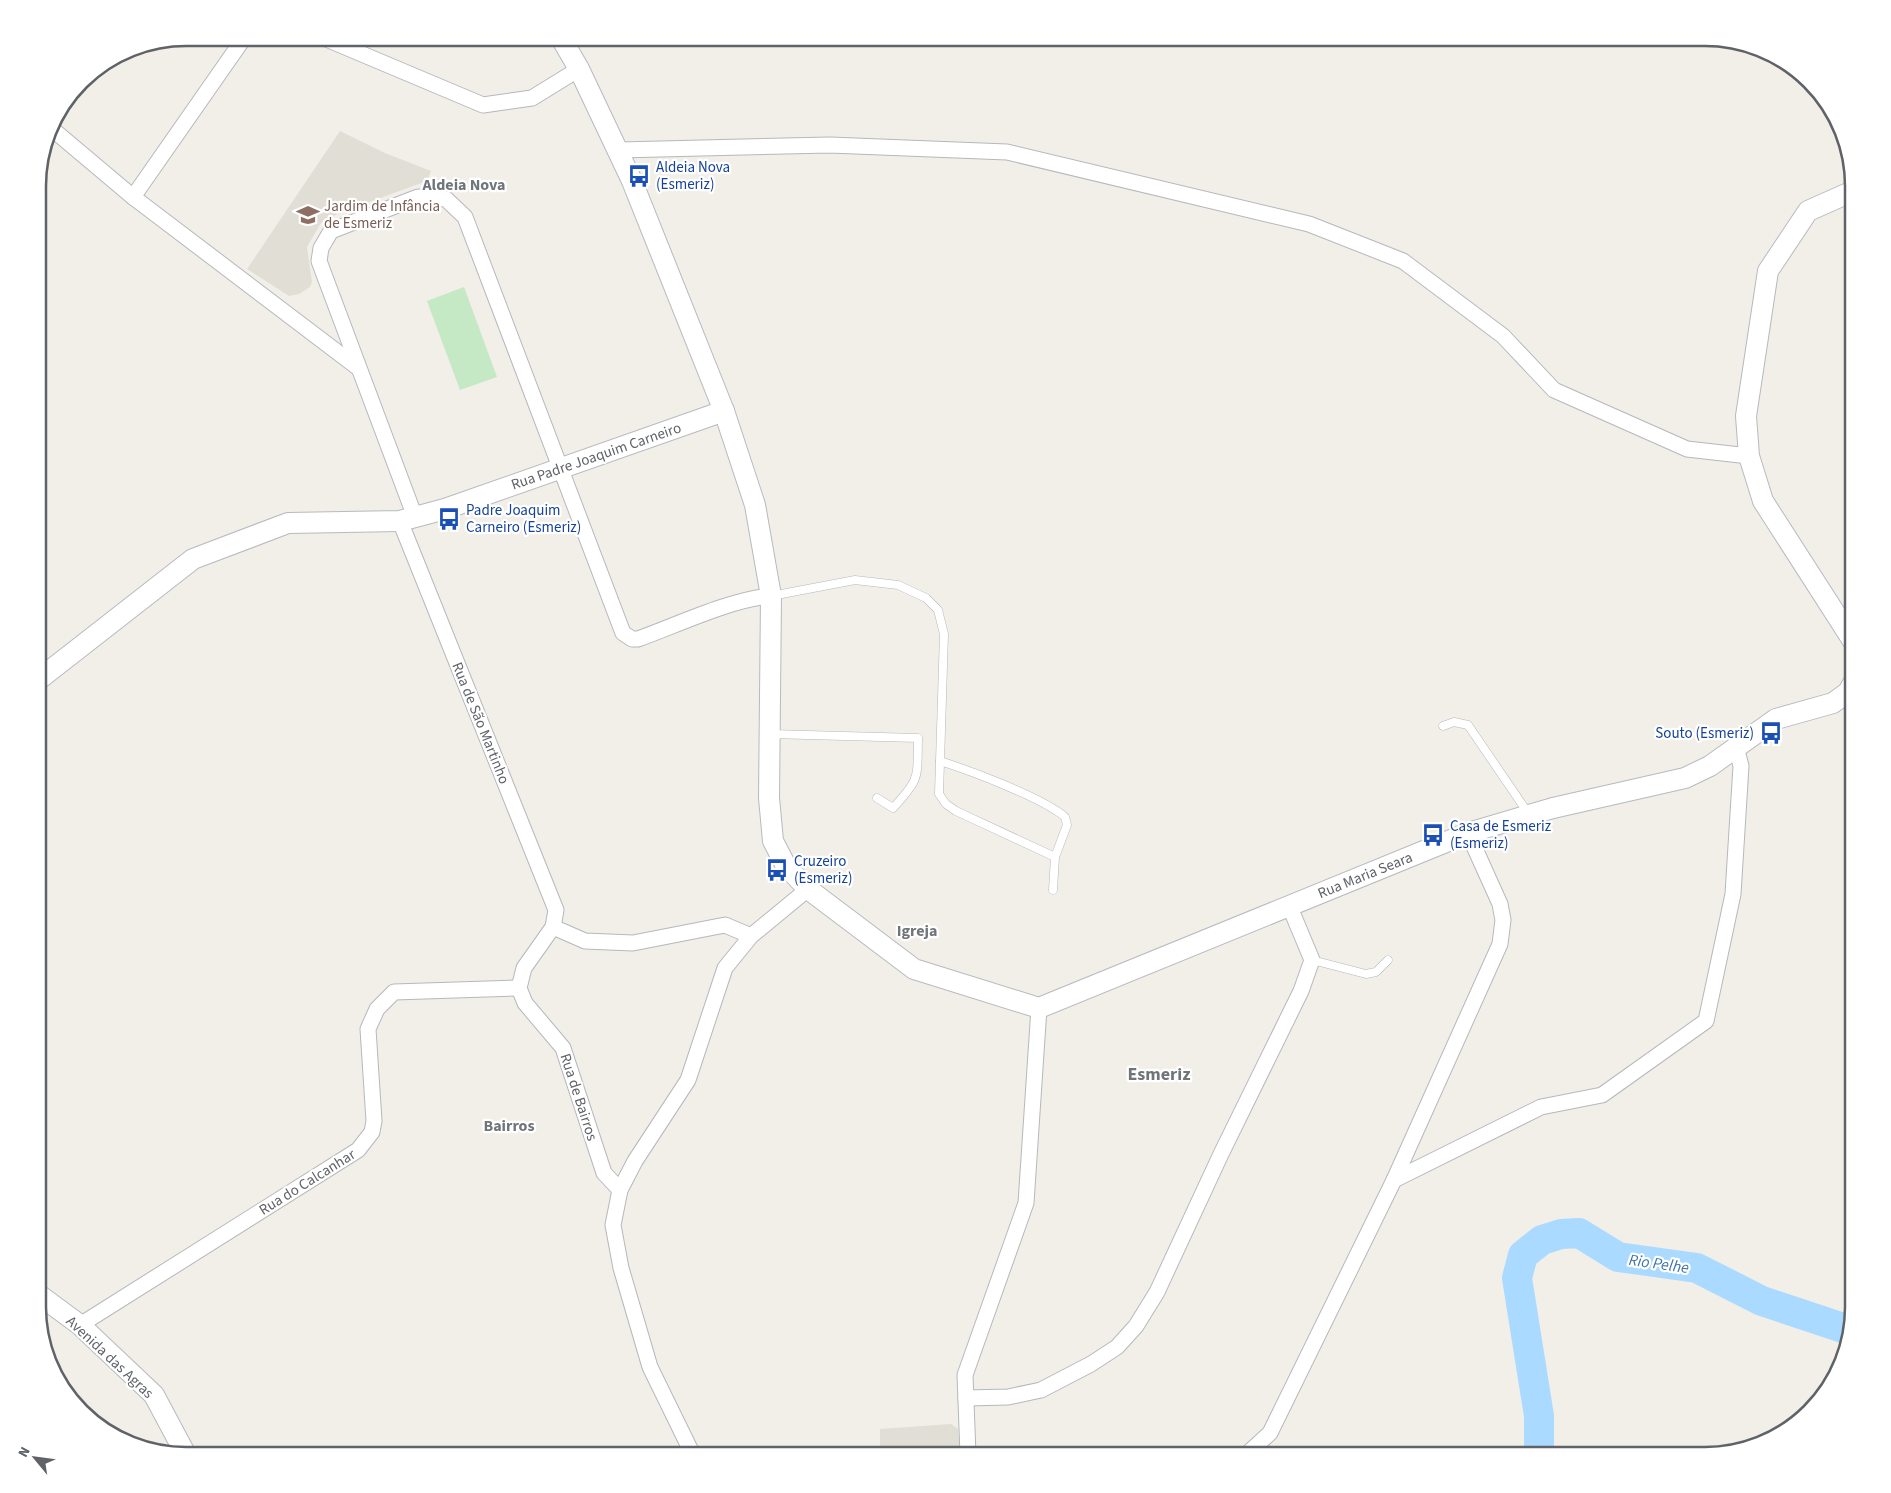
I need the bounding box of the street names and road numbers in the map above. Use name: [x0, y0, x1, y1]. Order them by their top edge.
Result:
street label: Rua Padre Joaquim Carneiro: [508, 417, 684, 495]
street label: Rua de São Martinho: [447, 659, 515, 787]
street label: Rua Maria Seara: [1315, 847, 1416, 904]
street label: Rua de Bairros: [555, 1051, 603, 1144]
street label: Rua do Calcanhar: [255, 1144, 360, 1220]
street label: Avenida das Agras: [61, 1311, 158, 1404]

